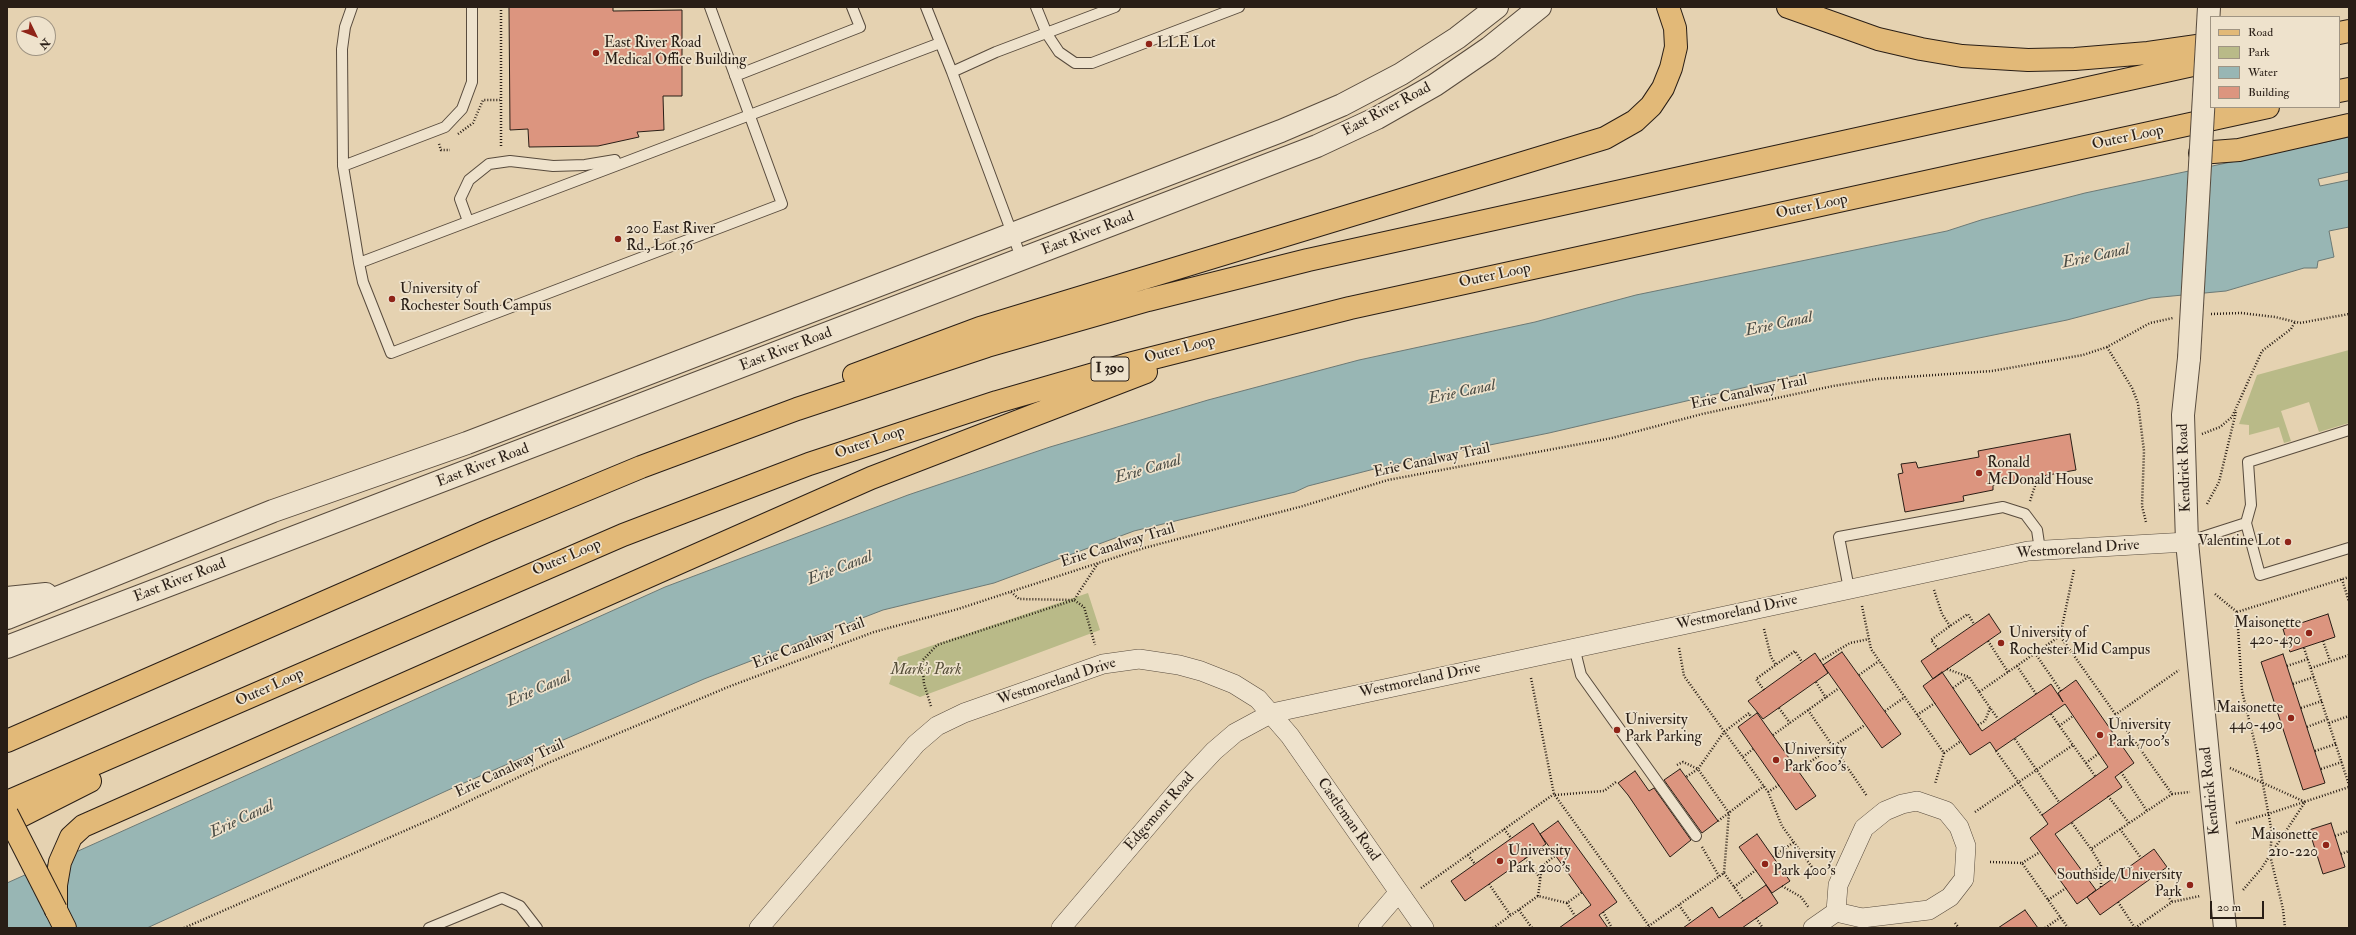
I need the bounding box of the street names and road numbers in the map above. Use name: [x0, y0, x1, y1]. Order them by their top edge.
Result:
street label: East River Road: [1340, 79, 1434, 141]
street label: Outer Loop: [2091, 122, 2165, 154]
street label: Outer Loop: [1775, 191, 1849, 223]
street label: East River Road: [1039, 208, 1137, 260]
street label: Outer Loop: [1458, 260, 1532, 292]
street label: East River Road: [737, 324, 835, 376]
street label: Outer Loop: [1143, 332, 1217, 368]
road number: I 390: [1091, 357, 1129, 381]
street label: Erie Canalway Trail: [1689, 372, 1809, 414]
street label: Outer Loop: [833, 423, 907, 463]
street label: Kendrick Road: [2174, 423, 2196, 513]
street label: East River Road: [434, 440, 532, 492]
street label: Erie Canalway Trail: [1372, 440, 1492, 482]
street label: Erie Canalway Trail: [1059, 520, 1177, 572]
street label: Outer Loop: [530, 536, 604, 580]
street label: Westmoreland Drive: [2016, 537, 2140, 563]
street label: East River Road: [131, 555, 229, 607]
street label: Westmoreland Drive: [1675, 591, 1799, 635]
street label: Erie Canalway Trail: [750, 614, 868, 674]
street label: Westmoreland Drive: [996, 654, 1118, 710]
street label: Westmoreland Drive: [1358, 659, 1482, 703]
street label: Outer Loop: [233, 665, 307, 711]
street label: Erie Canalway Trail: [452, 736, 568, 802]
street label: Kendrick Road: [2197, 746, 2225, 836]
street label: Edgemont Road: [1121, 769, 1199, 855]
street label: Castleman Road: [1313, 775, 1383, 865]

